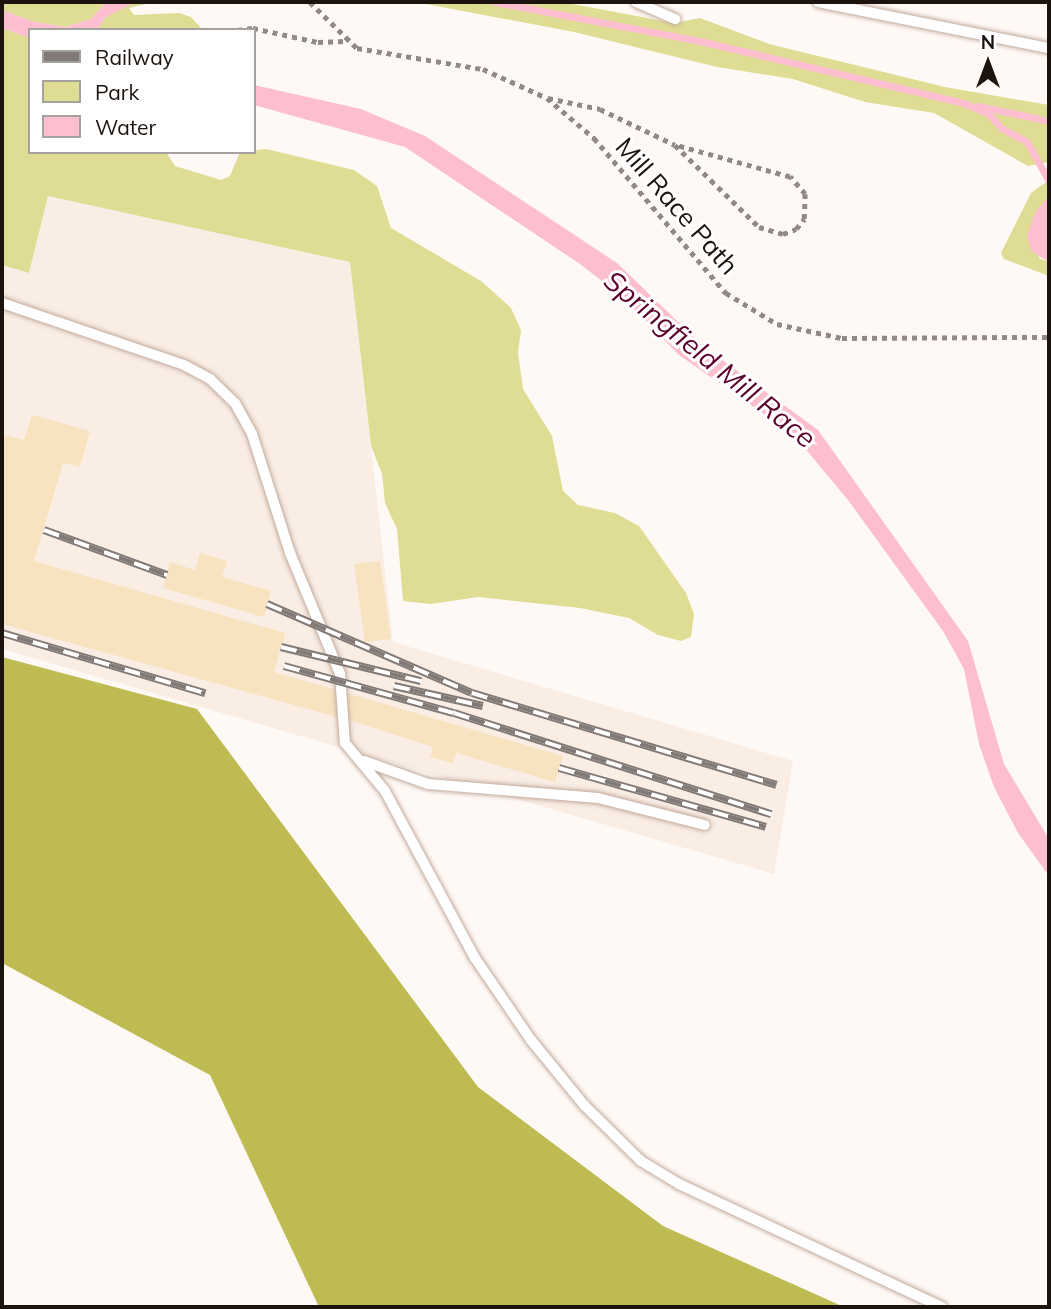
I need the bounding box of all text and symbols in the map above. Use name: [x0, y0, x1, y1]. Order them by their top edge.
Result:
legend: [28, 28, 256, 154]
north arrow: [953, 28, 1023, 98]
text: N: [981, 30, 995, 54]
text: Railway: [95, 44, 174, 70]
text: Park: [95, 79, 139, 105]
text: Water: [95, 114, 156, 140]
street label: Mill Race Path: [609, 131, 745, 281]
water label: Springfield Mill Race: [597, 263, 823, 455]

